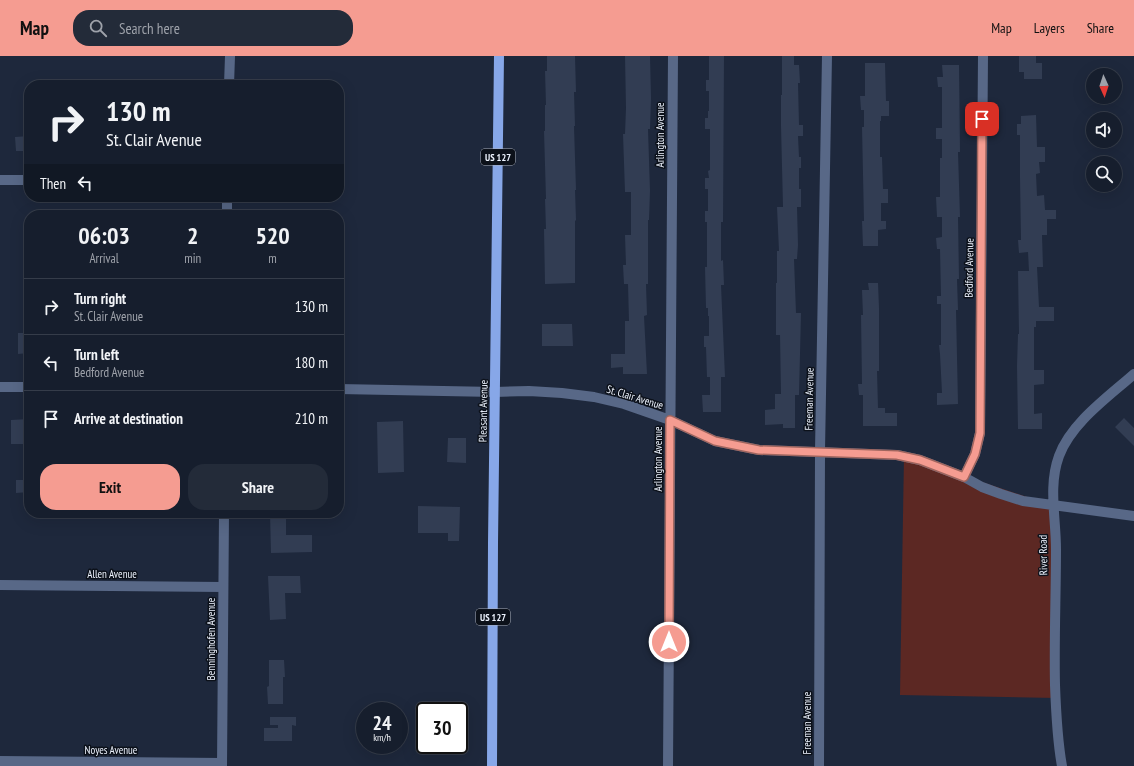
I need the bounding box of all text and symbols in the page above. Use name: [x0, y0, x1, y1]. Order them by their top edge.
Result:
search box: [73, 10, 353, 46]
text: Map: [20, 16, 49, 40]
icon: search: [87, 17, 109, 39]
text: Search here: [119, 19, 180, 38]
text: Map: [991, 19, 1012, 37]
text: Layers: [1034, 19, 1065, 37]
text: Share: [1087, 19, 1114, 37]
north arrow: [1086, 68, 1122, 104]
map controls: [1086, 68, 1122, 192]
text: 130 m: [106, 92, 170, 129]
icon: right: [40, 96, 92, 148]
street label: Arlington Avenue: [653, 102, 667, 168]
pin: [965, 102, 999, 136]
icon: arrive: [971, 108, 993, 130]
button: sound: [1086, 112, 1122, 148]
text: St. Clair Avenue: [106, 128, 202, 151]
road number: US 127: [481, 149, 515, 165]
button: search: [1086, 156, 1122, 192]
icon: left: [74, 172, 96, 194]
text: Then: [40, 174, 66, 193]
text: 06:03: [78, 220, 130, 251]
text: 2: [187, 220, 198, 251]
text: 520: [255, 220, 290, 251]
street label: Bedford Avenue: [961, 238, 977, 298]
text: Arrival: [89, 250, 119, 267]
text: min: [184, 250, 201, 267]
text: m: [268, 250, 277, 267]
text: Turn right: [74, 289, 126, 308]
icon: right: [40, 296, 62, 318]
text: 130 m: [295, 297, 328, 316]
text: St. Clair Avenue: [74, 308, 143, 325]
text: Turn left: [74, 345, 119, 364]
icon: left: [40, 352, 62, 374]
text: 180 m: [295, 353, 328, 372]
text: Bedford Avenue: [74, 364, 144, 381]
street label: Freeman Avenue: [801, 367, 817, 431]
street label: Pleasant Avenue: [475, 379, 491, 442]
street label: St. Clair Avenue: [605, 382, 665, 412]
icon: arrive: [40, 408, 62, 430]
text: Arrive at destination: [74, 409, 183, 428]
text: 210 m: [295, 409, 328, 428]
street label: Arlington Avenue: [651, 426, 665, 492]
button: Exit: [40, 464, 180, 510]
button: Share: [188, 464, 328, 510]
street label: River Road: [1036, 534, 1050, 575]
street label: Allen Avenue: [87, 567, 137, 581]
street label: Benninghofen Avenue: [204, 597, 218, 680]
road number: US 127: [476, 609, 510, 625]
position arrow: [648, 621, 690, 663]
street label: Freeman Avenue: [800, 691, 814, 754]
speed limit sign: 30: [416, 702, 468, 754]
text: 24: [372, 710, 392, 736]
text: km/h: [373, 731, 391, 744]
street label: Noyes Avenue: [85, 743, 138, 757]

